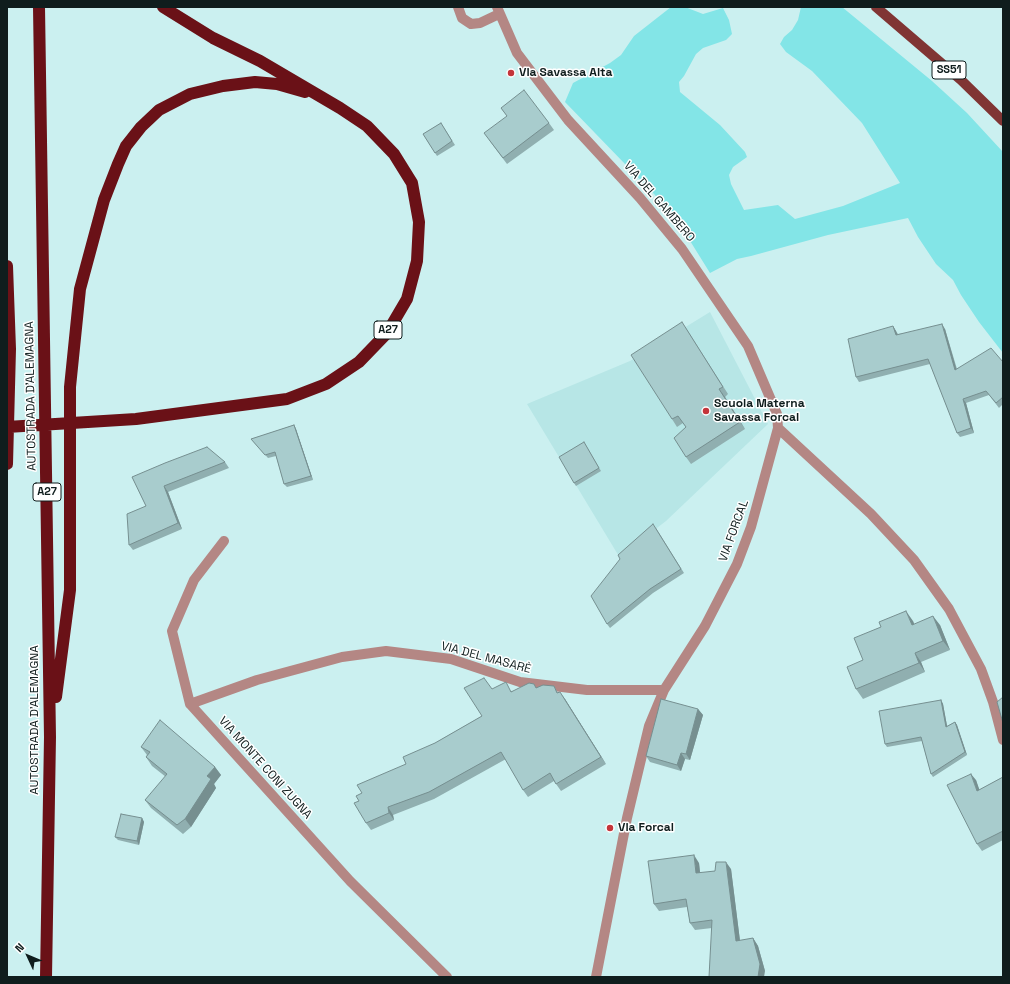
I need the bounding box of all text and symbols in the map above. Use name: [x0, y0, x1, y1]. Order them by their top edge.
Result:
road number: SS51: [932, 61, 966, 79]
place label: Via Savassa Alta: [519, 66, 613, 80]
marker: Via Savassa Alta: [506, 68, 516, 78]
street label: VIA DEL GAMBERO: [620, 159, 698, 245]
street label: AUTOSTRADA D'ALEMAGNA: [22, 321, 40, 471]
road number: A27: [374, 321, 402, 339]
place label: Scuola Materna Savassa Forcal: [714, 397, 805, 425]
marker: Scuola Materna Savassa Forcal: [701, 406, 711, 416]
road number: A27: [33, 483, 61, 501]
street label: VIA FORCAL: [716, 498, 752, 564]
street label: VIA DEL MASARÈ: [439, 639, 533, 677]
street label: AUTOSTRADA D'ALEMAGNA: [28, 645, 42, 795]
street label: VIA MONTE CONI ZUGNA: [215, 714, 315, 822]
place label: Via Forcal: [618, 821, 674, 835]
marker: Via Forcal: [605, 823, 615, 833]
north arrow: [8, 936, 48, 976]
text: N: [12, 940, 27, 955]

